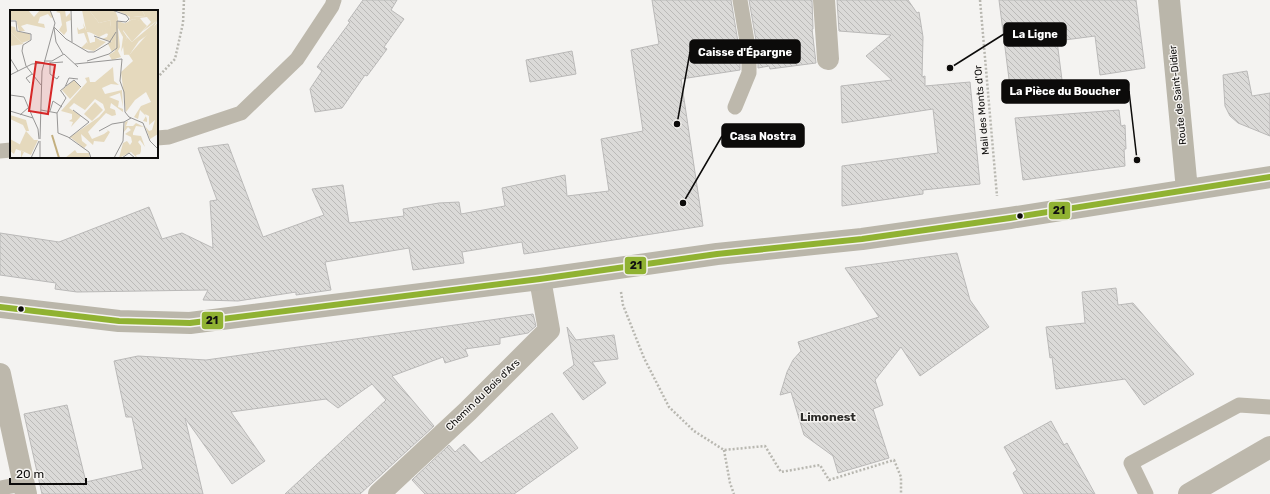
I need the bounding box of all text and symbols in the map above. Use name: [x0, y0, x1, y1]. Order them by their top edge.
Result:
inset map: [10, 10, 158, 158]
callout: La Ligne: [1004, 23, 1066, 46]
text: La Ligne: [1012, 28, 1058, 41]
callout: Caisse d'Épargne: [690, 40, 800, 63]
street label: Route de Saint-Didier: [1167, 44, 1189, 145]
text: Caisse d'Épargne: [698, 46, 792, 59]
street label: Mail des Monts d'Or: [972, 65, 992, 155]
callout: La Pièce du Boucher: [1002, 80, 1129, 103]
text: La Pièce du Boucher: [1010, 85, 1120, 98]
callout: Casa Nostra: [722, 124, 804, 147]
text: Casa Nostra: [730, 130, 796, 143]
line badge: 21: [1048, 201, 1071, 220]
text: 21: [1053, 204, 1065, 217]
unlabelled marker: [1015, 211, 1025, 221]
line badge: 21: [624, 256, 647, 275]
text: 21: [630, 259, 642, 272]
unlabelled marker: [16, 304, 26, 314]
line badge: 21: [201, 311, 224, 330]
text: 21: [206, 314, 218, 327]
street label: Chemin du Bois d'Ars: [444, 357, 522, 433]
district label: Limonest: [800, 410, 856, 424]
scale bar: [10, 460, 86, 486]
text: 20 m: [16, 467, 44, 481]

